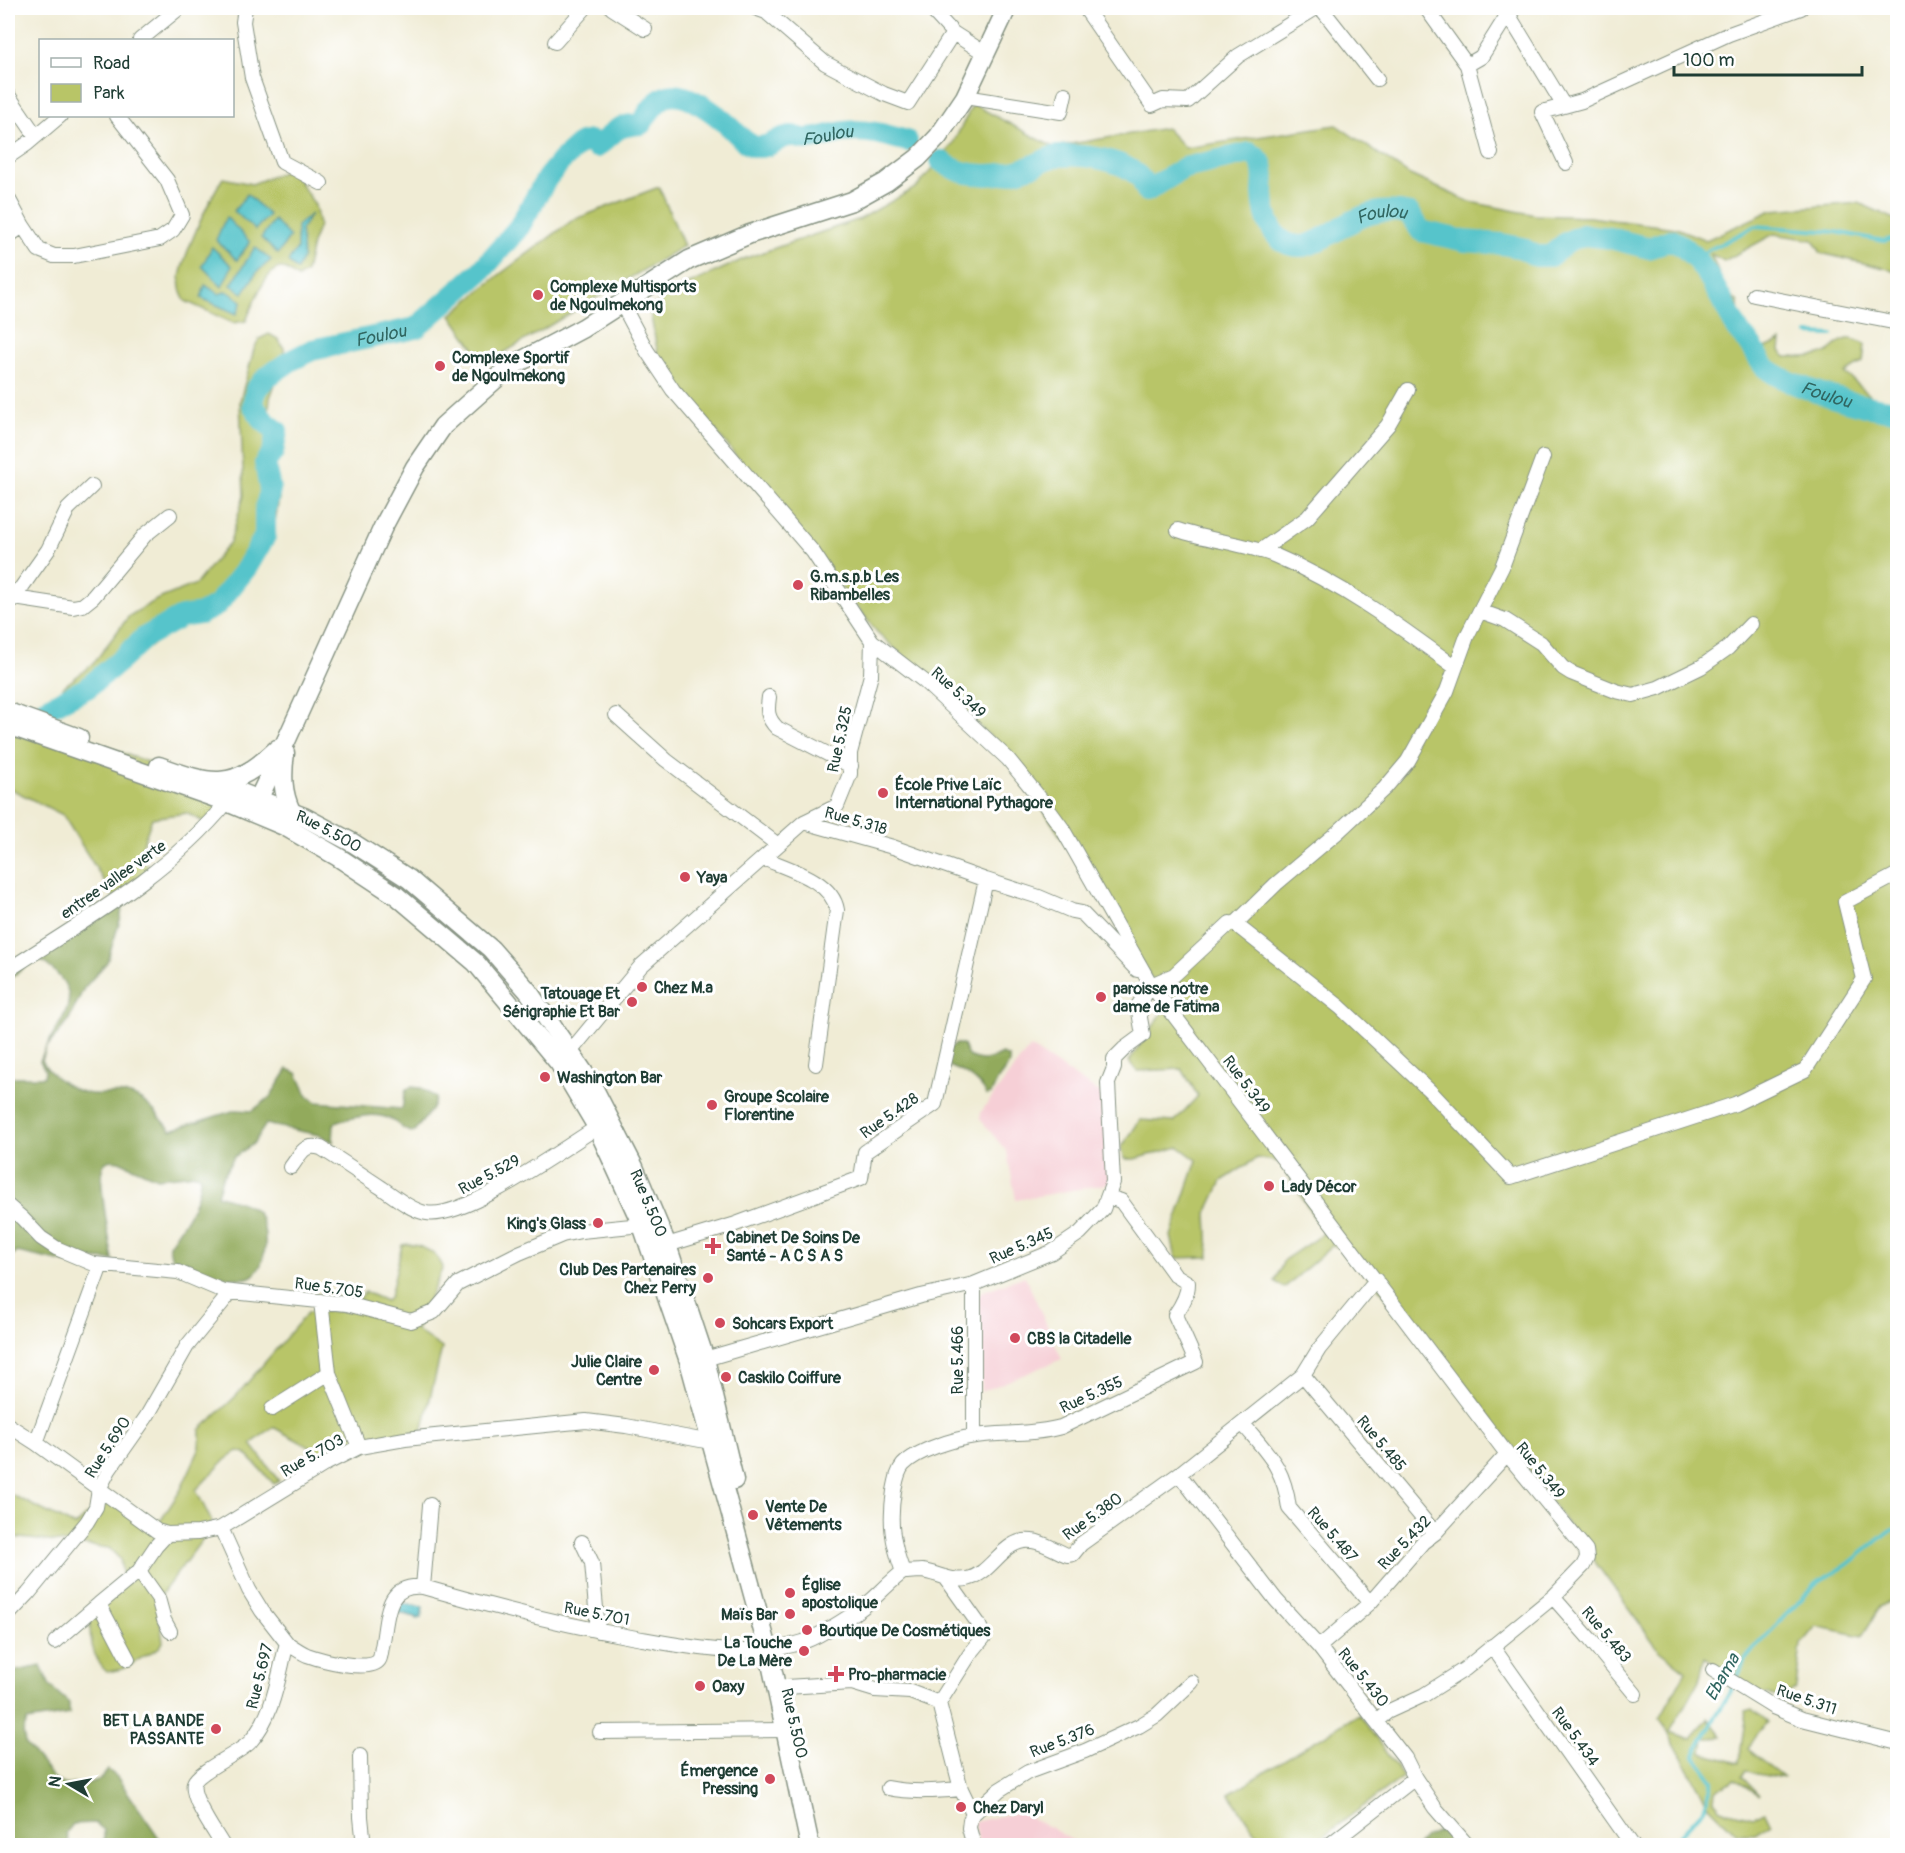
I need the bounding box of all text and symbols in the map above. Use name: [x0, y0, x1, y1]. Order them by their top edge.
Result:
legend: [39, 39, 234, 117]
scale bar: [1674, 39, 1862, 77]
text: 100 m: [1683, 49, 1735, 72]
text: Road: [93, 52, 130, 75]
text: Park: [93, 82, 125, 105]
water label: Foulou: [802, 120, 855, 151]
water label: Foulou: [1353, 200, 1410, 230]
place label: Complexe Multisports de Ngoulmekong: [550, 277, 697, 315]
marker: Complexe Multisports de Ngoulmekong: [531, 288, 545, 302]
water label: Foulou: [353, 319, 409, 353]
place label: Complexe Sportif de Ngoulmekong: [452, 348, 570, 386]
marker: Complexe Sportif de Ngoulmekong: [433, 359, 447, 373]
water label: Foulou: [1797, 376, 1855, 414]
place label: G.m.s.p.b Les Ribambelles: [810, 567, 900, 605]
marker: G.m.s.p.b Les Ribambelles: [791, 578, 805, 592]
street label: Rue 5.349: [927, 663, 990, 723]
street label: Rue 5.325: [823, 704, 857, 774]
place label: École Prive Laïc International Pythagore: [895, 774, 1054, 813]
marker: École Prive Laïc International Pythagore: [876, 786, 890, 800]
street label: Rue 5.318: [822, 803, 889, 839]
street label: Rue 5.500: [293, 806, 365, 857]
street label: entree vallee verte: [57, 836, 170, 924]
place label: Yaya: [696, 868, 728, 888]
marker: Yaya: [678, 870, 692, 884]
place label: Chez M.a: [654, 978, 714, 998]
place label: paroisse notre dame de Fatima: [1113, 979, 1220, 1017]
marker: Chez M.a: [635, 980, 649, 994]
place label: Tatouage Et Sérigraphie Et Bar: [503, 984, 621, 1022]
marker: paroisse notre dame de Fatima: [1094, 990, 1108, 1004]
marker: Tatouage Et Sérigraphie Et Bar: [625, 995, 639, 1009]
street label: Rue 5.349: [1218, 1052, 1274, 1117]
place label: Washington Bar: [557, 1068, 663, 1088]
marker: Washington Bar: [538, 1070, 552, 1084]
place label: Groupe Scolaire Florentine: [724, 1087, 830, 1125]
street label: Rue 5.428: [856, 1088, 923, 1143]
marker: Groupe Scolaire Florentine: [705, 1098, 719, 1112]
street label: Rue 5.529: [455, 1150, 524, 1199]
street label: Rue 5.500: [625, 1166, 671, 1240]
place label: Lady Décor: [1281, 1177, 1357, 1197]
marker: Lady Décor: [1262, 1179, 1276, 1193]
place label: King's Glass: [507, 1214, 587, 1234]
marker: King's Glass: [591, 1216, 605, 1230]
street label: Rue 5.345: [986, 1223, 1056, 1269]
place label: Cabinet De Soins De Santé - A C S A S: [726, 1228, 861, 1266]
marker: Cabinet De Soins De Santé - A C S A S: [704, 1237, 722, 1255]
place label: Club Des Partenaires Chez Perry: [559, 1260, 697, 1298]
marker: Club Des Partenaires Chez Perry: [701, 1271, 715, 1285]
street label: Rue 5.705: [293, 1273, 364, 1303]
place label: Sohcars Export: [732, 1314, 834, 1334]
marker: Sohcars Export: [713, 1316, 727, 1330]
street label: Rue 5.466: [948, 1326, 968, 1394]
place label: CBS la Citadelle: [1027, 1329, 1133, 1349]
marker: CBS la Citadelle: [1008, 1331, 1022, 1345]
place label: Julie Claire Centre: [571, 1352, 643, 1390]
marker: Julie Claire Centre: [647, 1363, 661, 1377]
place label: Caskilo Coiffure: [738, 1368, 842, 1388]
marker: Caskilo Coiffure: [719, 1370, 733, 1384]
street label: Rue 5.355: [1057, 1372, 1126, 1418]
street label: Rue 5.485: [1352, 1412, 1410, 1476]
street label: Rue 5.690: [81, 1413, 135, 1482]
street label: Rue 5.703: [278, 1430, 348, 1482]
street label: Rue 5.349: [1511, 1438, 1569, 1503]
street label: Rue 5.380: [1059, 1488, 1126, 1545]
place label: Vente De Vêtements: [765, 1497, 842, 1535]
street label: Rue 5.487: [1303, 1503, 1362, 1567]
marker: Vente De Vêtements: [746, 1508, 760, 1522]
street label: Rue 5.432: [1374, 1511, 1436, 1574]
place label: Église apostolique: [802, 1574, 879, 1613]
marker: Église apostolique: [783, 1586, 797, 1600]
street label: Rue 5.701: [562, 1598, 631, 1630]
street label: Rue 5.483: [1577, 1603, 1636, 1667]
place label: Maïs Bar: [721, 1605, 778, 1625]
marker: Maïs Bar: [783, 1607, 797, 1621]
place label: Boutique De Cosmétiques: [819, 1621, 991, 1641]
marker: Boutique De Cosmétiques: [800, 1623, 814, 1637]
place label: La Touche De La Mère: [717, 1633, 793, 1671]
street label: Rue 5.697: [242, 1641, 278, 1711]
marker: La Touche De La Mère: [797, 1644, 811, 1658]
street label: Rue 5.430: [1333, 1644, 1393, 1711]
water label: Ebama: [1700, 1648, 1746, 1705]
place label: Pro-pharmacie: [848, 1665, 947, 1685]
marker: Pro-pharmacie: [829, 1667, 843, 1681]
place label: Oaxy: [712, 1677, 745, 1697]
marker: Oaxy: [693, 1679, 707, 1693]
street label: Rue 5.311: [1774, 1680, 1839, 1720]
street label: Rue 5.500: [776, 1686, 812, 1760]
street label: Rue 5.434: [1547, 1703, 1603, 1770]
place label: BET LA BANDE PASSANTE: [103, 1711, 205, 1749]
street label: Rue 5.376: [1027, 1719, 1097, 1762]
marker: BET LA BANDE PASSANTE: [209, 1722, 223, 1736]
north arrow: [39, 1754, 99, 1814]
place label: Émergence Pressing: [681, 1760, 759, 1799]
marker: Émergence Pressing: [763, 1772, 777, 1786]
text: N: [44, 1774, 66, 1789]
place label: Chez Daryl: [973, 1798, 1044, 1818]
marker: Chez Daryl: [954, 1800, 968, 1814]

